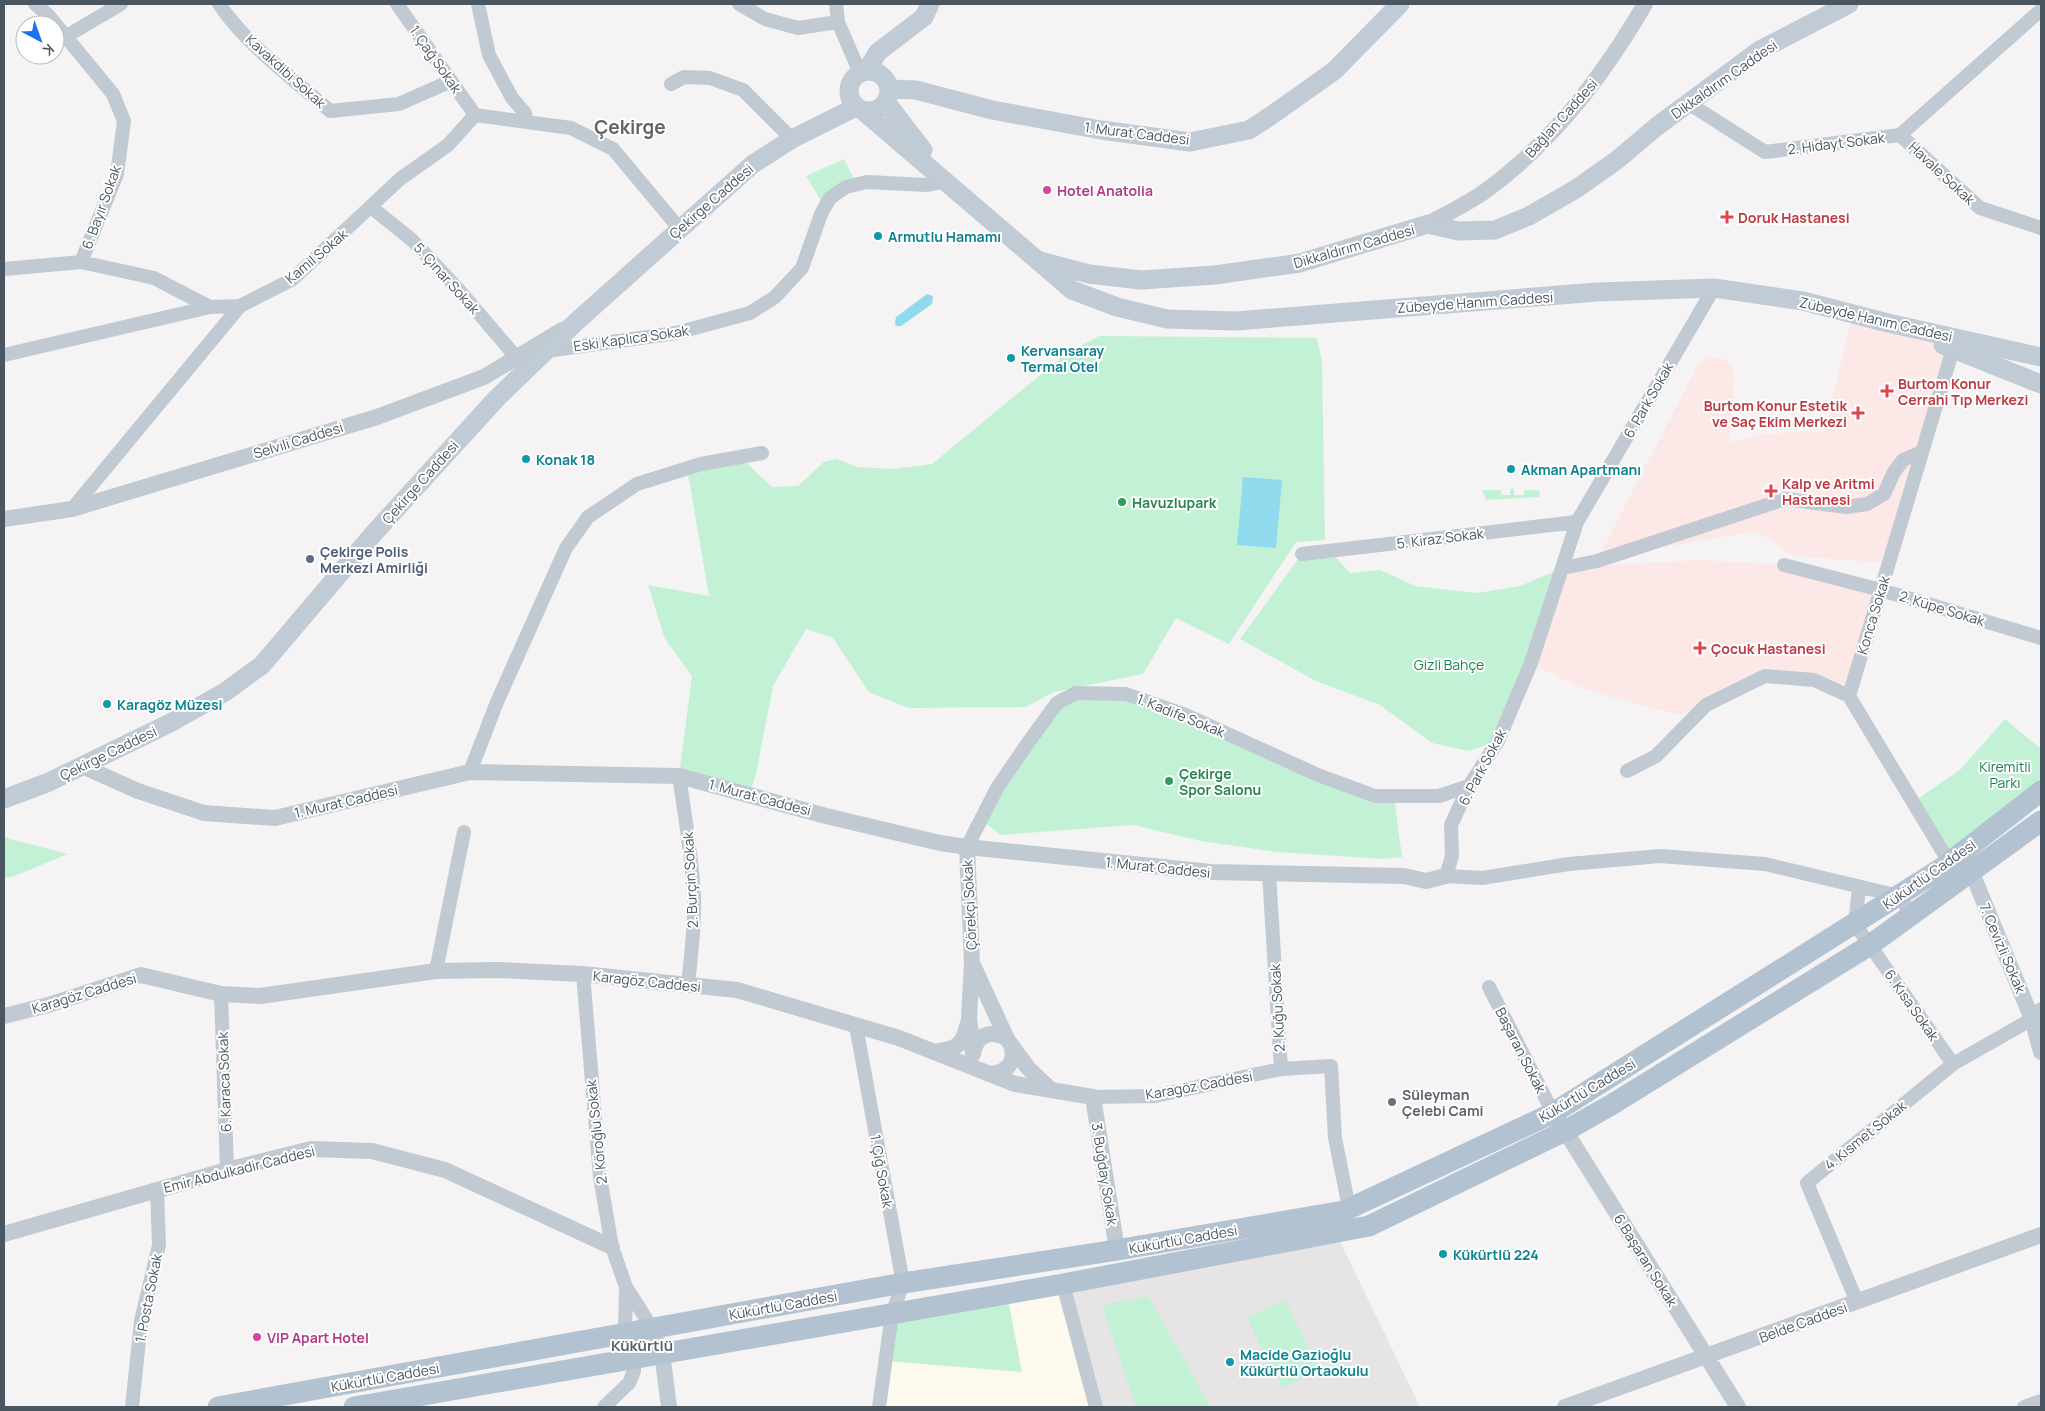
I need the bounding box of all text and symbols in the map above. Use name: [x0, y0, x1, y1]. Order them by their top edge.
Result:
north arrow: [15, 15, 65, 65]
street label: 1. Çağ Sokak: [406, 21, 467, 98]
street label: Kavakdibi Sokak: [242, 30, 331, 113]
street label: Dikkaldırım Caddesi: [1667, 35, 1781, 123]
text: K: [38, 40, 59, 61]
street label: Bağlan Caddesi: [1520, 74, 1602, 162]
district label: Çekirge: [594, 114, 666, 140]
street label: 1. Murat Caddesi: [1084, 117, 1190, 149]
street label: 2. Hidayt Sokak: [1786, 127, 1887, 158]
street label: Havale Sokak: [1905, 137, 1980, 209]
street label: Çekirge Caddesi: [665, 159, 757, 243]
street label: 6. Bayır Sokak: [77, 161, 125, 252]
place label: Hotel Anatolia: [1057, 181, 1153, 200]
marker: Hotel Anatolia: [1041, 184, 1053, 196]
place label: Doruk Hastanesi: [1738, 208, 1850, 227]
marker: Doruk Hastanesi: [1720, 210, 1734, 224]
street label: Dikkaldırım Caddesi: [1291, 220, 1417, 272]
street label: Kamil Sokak: [281, 224, 352, 288]
place label: Armutlu Hamamı: [888, 227, 1001, 246]
marker: Armutlu Hamamı: [872, 230, 884, 242]
street label: 5. Çınar Sokak: [410, 238, 485, 319]
street label: Zübeyde Hanım Caddesi: [1396, 287, 1554, 317]
street label: Zübeyde Hanım Caddesi: [1798, 292, 1954, 346]
street label: Eski Kaplıca Sokak: [572, 320, 691, 355]
place label: Kervansaray Termal Otel: [1021, 341, 1104, 376]
marker: Kervansaray Termal Otel: [1005, 352, 1017, 364]
street label: 6. Park Sokak: [1619, 358, 1678, 441]
place label: Burtom Konur Cerrahi Tıp Merkezi: [1898, 374, 2028, 409]
marker: Burtom Konur Cerrahi Tıp Merkezi: [1880, 384, 1894, 398]
place label: Burtom Konur Estetik ve Saç Ekim Merkezi: [1704, 396, 1847, 431]
marker: Burtom Konur Estetik ve Saç Ekim Merkezi: [1851, 406, 1865, 420]
street label: Selvili Caddesi: [251, 417, 345, 463]
street label: Çekirge Caddesi: [378, 436, 462, 528]
place label: Konak 18: [536, 450, 595, 469]
marker: Konak 18: [520, 453, 532, 465]
place label: Akman Apartmanı: [1521, 460, 1641, 479]
marker: Akman Apartmanı: [1505, 463, 1517, 475]
place label: Kalp ve Aritmi Hastanesi: [1782, 474, 1875, 509]
marker: Kalp ve Aritmi Hastanesi: [1764, 484, 1778, 498]
place label: Havuzlupark: [1132, 493, 1217, 512]
marker: Havuzlupark: [1116, 496, 1128, 508]
street label: 5. Kiraz Sokak: [1395, 523, 1486, 553]
place label: Çekirge Polis Merkezi Amirliği: [320, 542, 428, 577]
marker: Çekirge Polis Merkezi Amirliği: [304, 553, 316, 565]
street label: Konca Sokak: [1852, 572, 1894, 657]
street label: 2. Küpe Sokak: [1897, 586, 1988, 630]
place label: Çocuk Hastanesi: [1711, 639, 1826, 658]
marker: Çocuk Hastanesi: [1693, 641, 1707, 655]
park label: Gizli Bahçe: [1414, 655, 1484, 674]
street label: 1. Kadife Sokak: [1134, 689, 1229, 742]
place label: Karagöz Müzesi: [117, 695, 222, 714]
marker: Karagöz Müzesi: [101, 698, 113, 710]
street label: Çekirge Caddesi: [56, 721, 160, 785]
street label: 6. Park Sokak: [1454, 724, 1511, 809]
park label: Kiremitli Parkı: [1979, 757, 2031, 792]
place label: Çekirge Spor Salonu: [1179, 764, 1261, 799]
street label: 1. Murat Caddesi: [707, 774, 813, 820]
marker: Çekirge Spor Salonu: [1163, 775, 1175, 787]
street label: 1. Murat Caddesi: [292, 780, 400, 822]
street label: 2. Burçin Sokak: [678, 830, 702, 929]
street label: Kükürtlü Caddesi: [1879, 835, 1979, 913]
street label: 1. Murat Caddesi: [1105, 852, 1211, 882]
street label: Çörekçi Sokak: [957, 858, 981, 951]
street label: 7. Cevizli Sokak: [1975, 900, 2031, 997]
street label: 2. Kuğu Sokak: [1265, 962, 1289, 1053]
street label: Karagöz Caddesi: [592, 966, 702, 996]
street label: 6. Kısa Sokak: [1880, 966, 1944, 1045]
street label: Karagöz Caddesi: [29, 968, 139, 1018]
street label: Başaran Sokak: [1491, 1004, 1551, 1097]
street label: 6. Karaca Sokak: [213, 1030, 235, 1133]
street label: Kükürtlü Caddesi: [1535, 1054, 1639, 1126]
street label: Karagöz Caddesi: [1144, 1066, 1254, 1104]
street label: 2. Köroğlu Sokak: [581, 1078, 611, 1185]
place label: Süleyman Çelebi Cami: [1402, 1085, 1483, 1120]
street label: 4. Kısmet Sokak: [1820, 1095, 1911, 1174]
marker: Süleyman Çelebi Cami: [1386, 1096, 1398, 1108]
street label: 3. Buğday Sokak: [1088, 1121, 1123, 1228]
street label: 1. Çiğ Sokak: [866, 1133, 898, 1210]
street label: Emir Abdulkadir Caddesi: [161, 1141, 317, 1197]
street label: 6.Başaran Sokak: [1610, 1210, 1683, 1311]
street label: Kükürtlü Caddesi: [1127, 1220, 1239, 1258]
place label: Kükürtlü 224: [1453, 1245, 1539, 1264]
marker: Kükürtlü 224: [1437, 1248, 1449, 1260]
street label: 1. Posta Sokak: [130, 1251, 166, 1344]
street label: Kükürtlü Caddesi: [727, 1286, 839, 1324]
street label: Belde Caddesi: [1756, 1297, 1850, 1347]
place label: VIP Apart Hotel: [267, 1328, 369, 1347]
marker: VIP Apart Hotel: [251, 1331, 263, 1343]
district label: Kükürtlü: [611, 1335, 673, 1356]
place label: Macide Gazioğlu Kükürtlü Ortaokulu: [1240, 1345, 1369, 1380]
marker: Macide Gazioğlu Kükürtlü Ortaokulu: [1224, 1356, 1236, 1368]
street label: Kükürtlü Caddesi: [329, 1358, 441, 1396]

